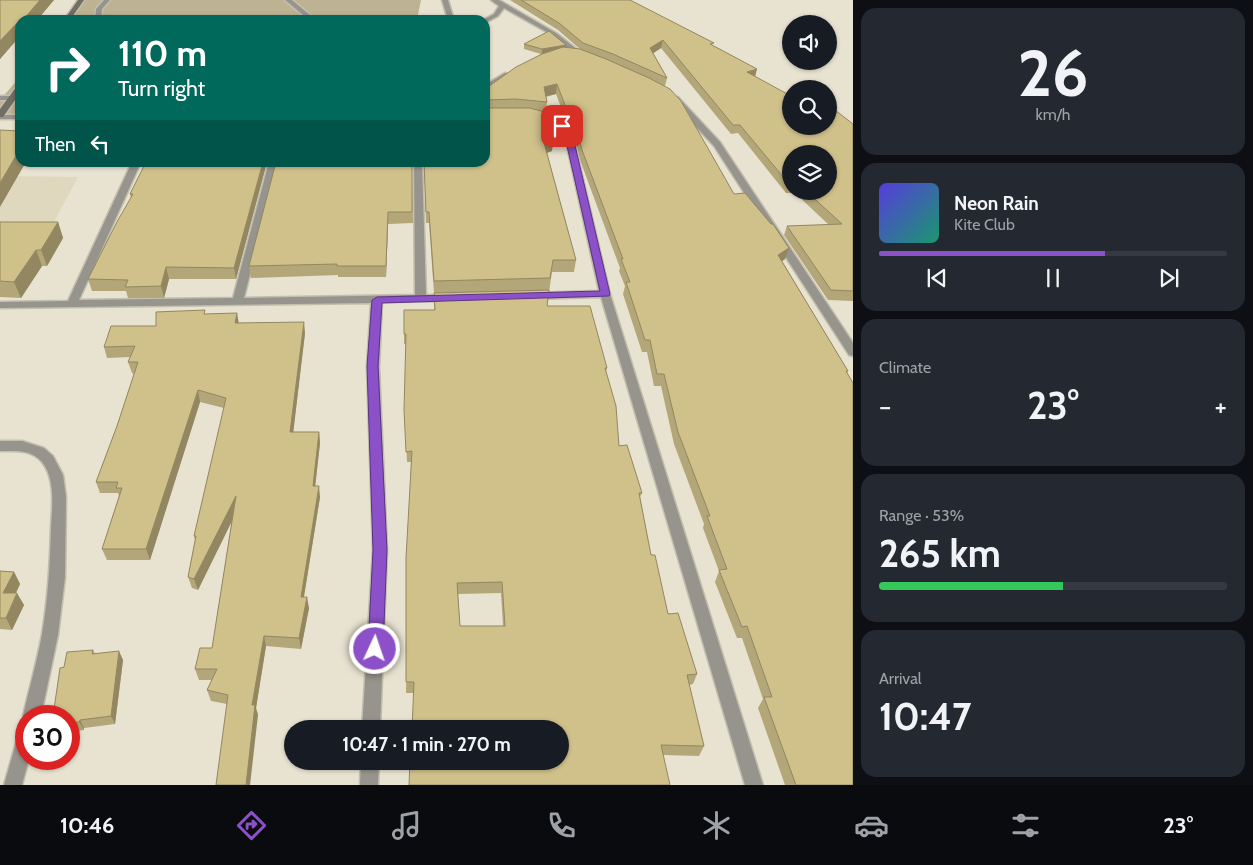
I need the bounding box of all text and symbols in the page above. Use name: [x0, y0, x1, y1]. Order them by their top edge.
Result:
map controls: [782, 15, 837, 200]
button: sound: [782, 15, 837, 70]
text: 110 m: [118, 32, 207, 75]
text: 26: [1018, 33, 1088, 112]
icon: right: [35, 35, 100, 100]
text: Turn right: [118, 75, 205, 102]
button: search: [782, 80, 837, 135]
pin: [541, 105, 583, 147]
text: km/h: [1035, 105, 1071, 124]
icon: arrive: [548, 112, 576, 140]
icon: left: [86, 130, 114, 158]
text: Then: [35, 133, 76, 156]
button: layers: [782, 145, 837, 200]
text: Neon Rain: [954, 192, 1039, 215]
text: Kite Club: [954, 215, 1015, 234]
icon: previous: [923, 264, 951, 292]
icon: pause: [1039, 264, 1067, 292]
icon: next: [1155, 264, 1183, 292]
text: Climate: [879, 358, 931, 377]
text: 23°: [1027, 382, 1079, 429]
text: −: [879, 389, 891, 423]
text: +: [1215, 389, 1227, 423]
text: Range · 53%: [879, 506, 964, 525]
text: 265 km: [879, 530, 1001, 577]
position arrow: [348, 622, 400, 674]
text: Arrival: [879, 669, 922, 688]
text: 10:47: [879, 693, 971, 740]
speed limit sign: 30: [15, 705, 80, 770]
text: 10:47 · 1 min · 270 m: [342, 733, 511, 756]
icon: directions: [234, 808, 269, 843]
icon: music: [389, 808, 424, 843]
icon: phone: [544, 808, 579, 843]
icon: climate: [699, 808, 734, 843]
icon: car: [854, 808, 889, 843]
icon: filters: [1008, 808, 1043, 843]
text: 10:46: [60, 812, 114, 839]
text: 23°: [1163, 812, 1193, 839]

